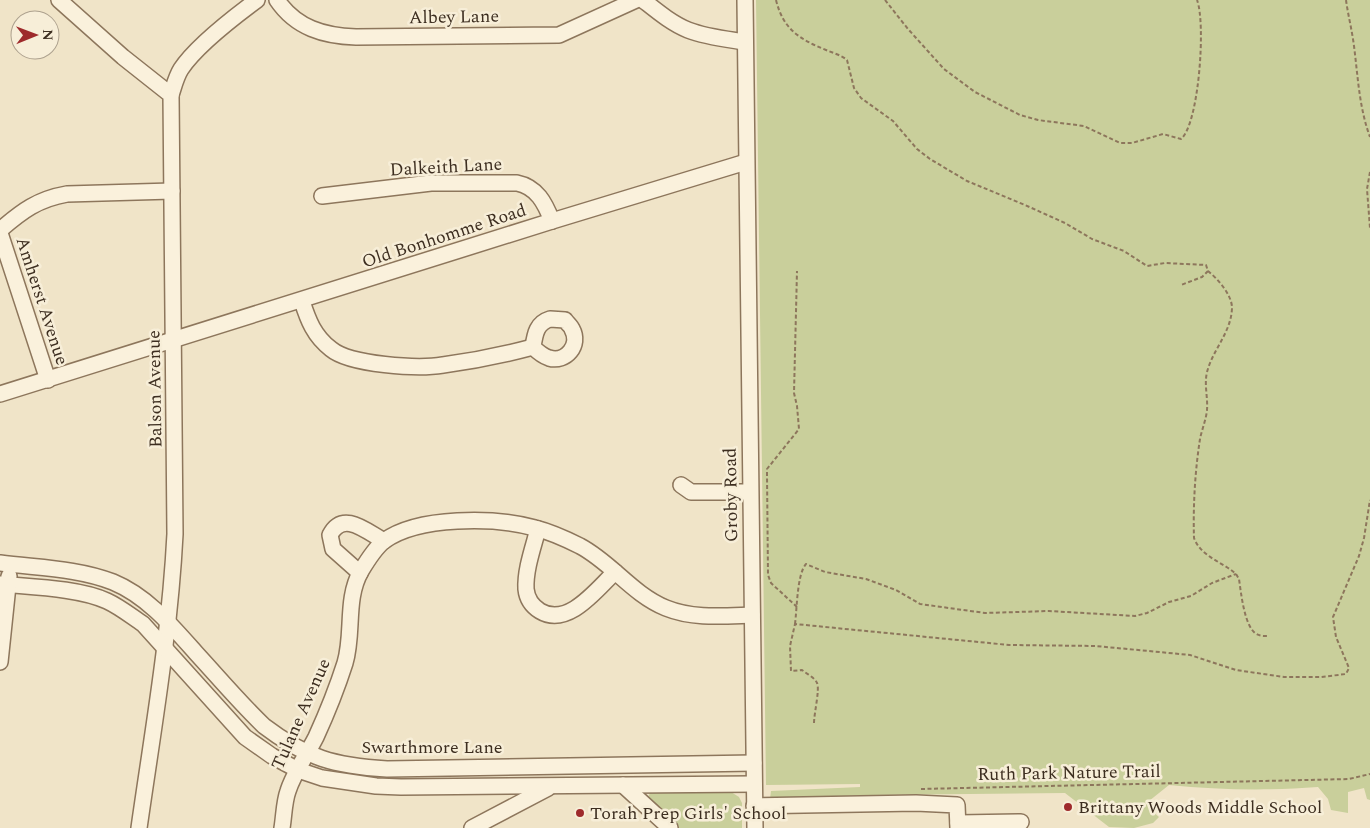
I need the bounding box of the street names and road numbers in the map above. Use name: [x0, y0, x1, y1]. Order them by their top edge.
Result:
street label: Albey Lane: [409, 3, 499, 31]
street label: Dalkeith Lane: [389, 151, 503, 183]
street label: Old Bonhomme Road: [358, 197, 530, 275]
street label: Amherst Avenue: [9, 233, 75, 369]
street label: Balson Avenue: [140, 330, 170, 448]
street label: Groby Road: [717, 448, 745, 542]
street label: Tulane Avenue: [264, 654, 338, 774]
street label: Swarthmore Lane: [361, 734, 503, 761]
street label: Ruth Park Nature Trail: [977, 758, 1161, 788]

